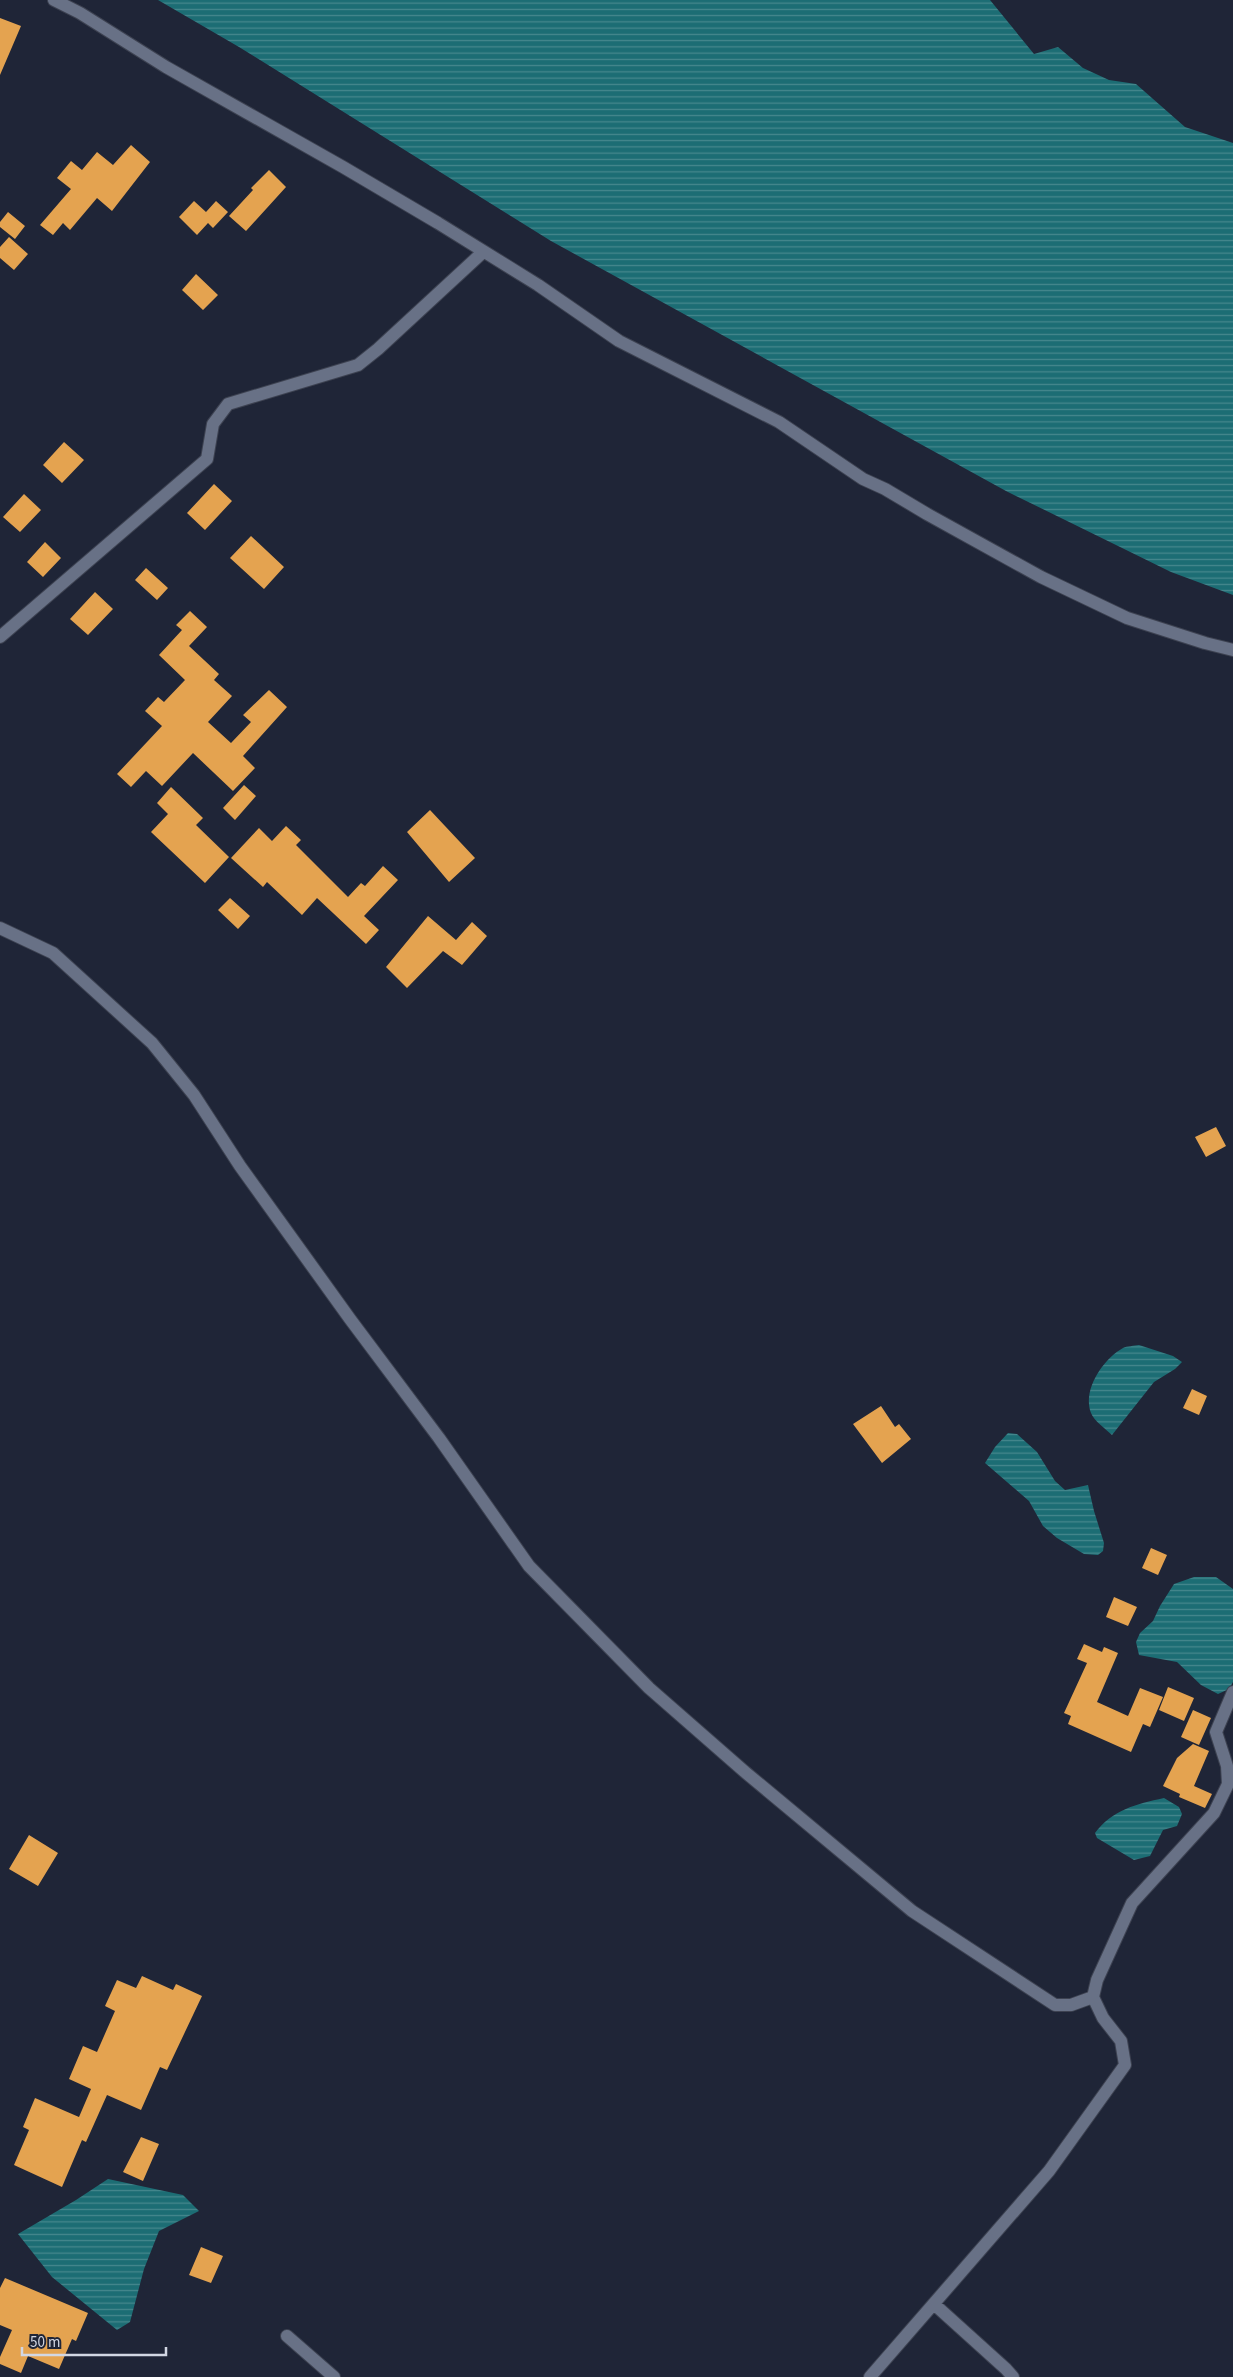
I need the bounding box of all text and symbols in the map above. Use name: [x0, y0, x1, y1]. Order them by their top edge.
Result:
scale bar: [22, 2324, 166, 2356]
text: 50 m: [30, 2332, 60, 2353]

